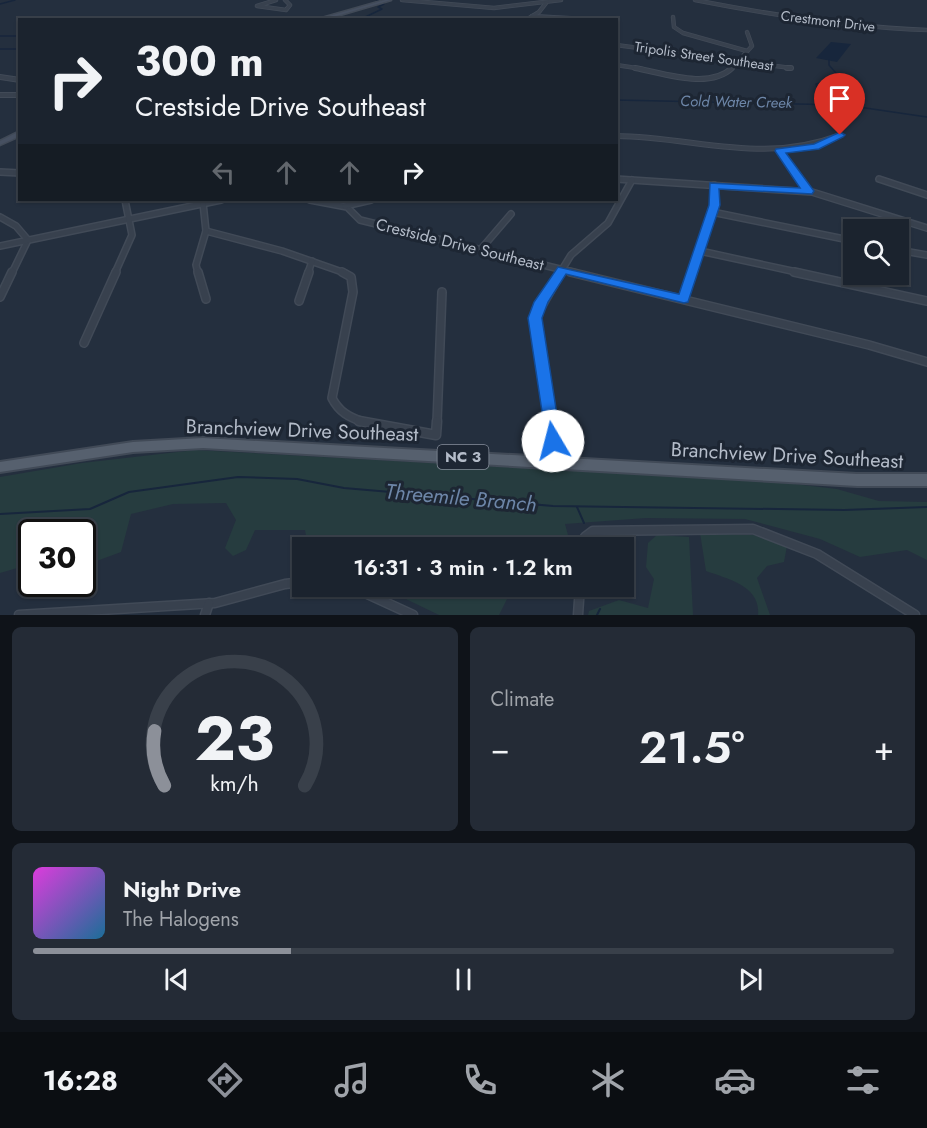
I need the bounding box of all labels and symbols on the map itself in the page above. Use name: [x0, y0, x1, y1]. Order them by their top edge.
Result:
street label: Crestmont Drive: [780, 5, 876, 37]
street label: Tripolis Street Southeast: [633, 36, 775, 76]
pin: [814, 73, 865, 135]
water label: Cold Water Creek: [680, 90, 793, 114]
street label: Crestside Drive Southeast: [374, 212, 546, 277]
position arrow: [521, 409, 585, 473]
street label: Branchview Drive Southeast: [185, 412, 419, 449]
street label: Branchview Drive Southeast: [670, 435, 904, 476]
road number: NC 3: [438, 445, 488, 469]
water label: Threemile Branch: [384, 476, 538, 520]
speed limit sign: 30: [18, 519, 96, 597]

